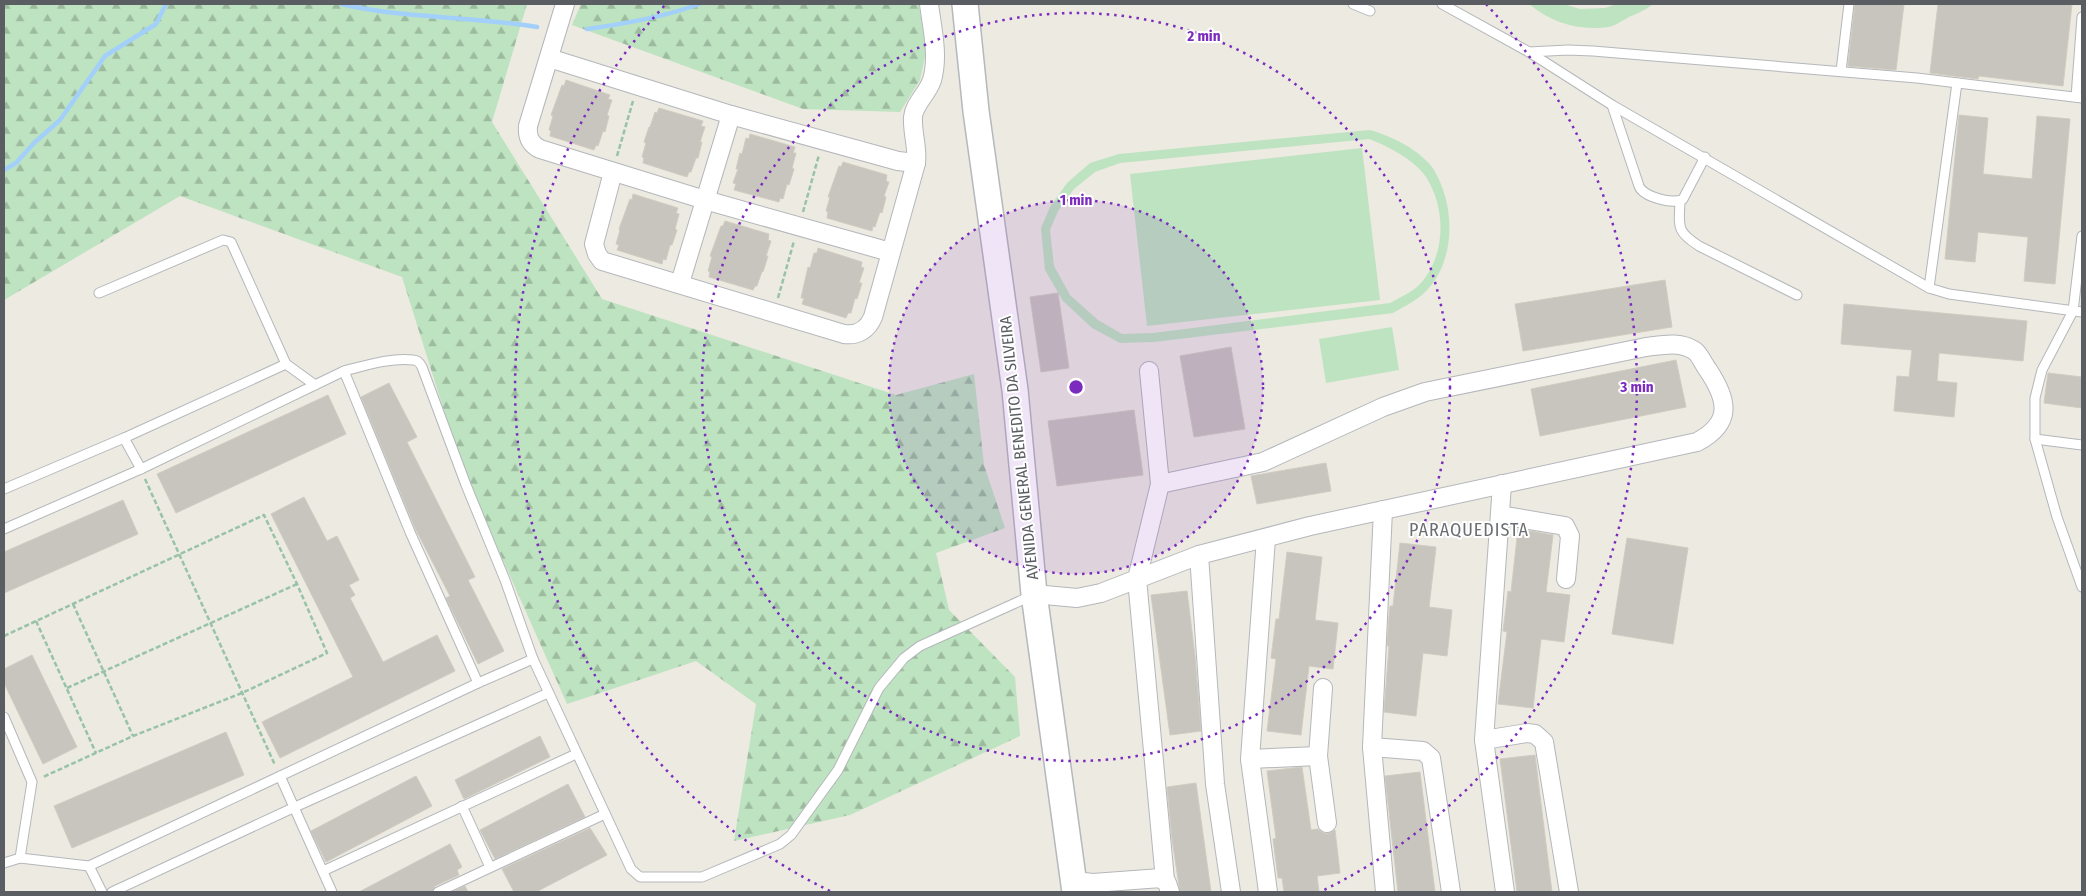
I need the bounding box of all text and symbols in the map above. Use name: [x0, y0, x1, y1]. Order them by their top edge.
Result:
text: 2 min: [1186, 27, 1221, 45]
text: 1 min: [1060, 191, 1092, 209]
street label: AVENIDA GENERAL BENEDITO DA SILVEIRA: [996, 315, 1042, 581]
centre of rings: [1067, 378, 1085, 396]
text: 3 min: [1619, 378, 1654, 396]
district label: PARAQUEDISTA: [1409, 519, 1529, 541]

